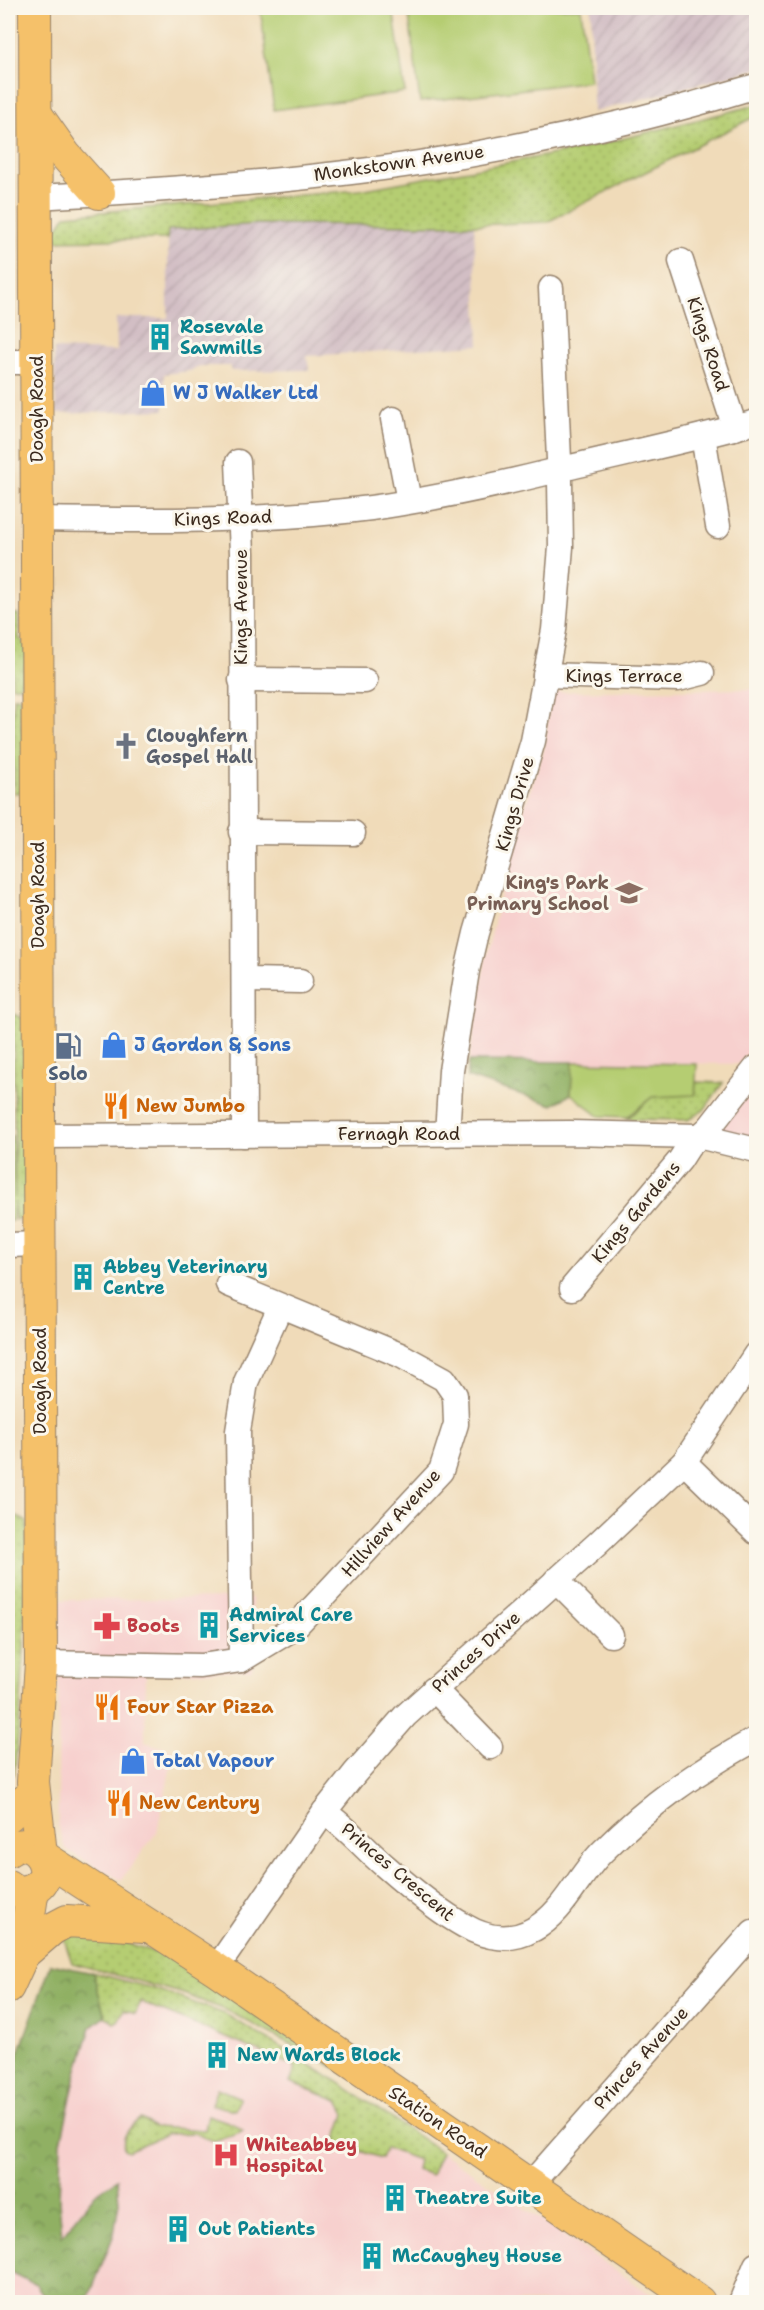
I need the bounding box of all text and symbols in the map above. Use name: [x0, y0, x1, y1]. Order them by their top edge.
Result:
street label: Monkstown Avenue: [312, 139, 486, 187]
street label: Kings Road: [681, 294, 735, 394]
place label: Rosevale Sawmills: [180, 315, 264, 360]
building icon: Rosevale Sawmills: [145, 322, 175, 352]
street label: Doagh Road: [25, 355, 49, 463]
shop icon: W J Walker Ltd: [138, 378, 168, 408]
place label: W J Walker Ltd: [173, 381, 318, 405]
street label: Kings Road: [173, 504, 273, 532]
street label: Kings Avenue: [229, 549, 253, 665]
street label: Kings Terrace: [565, 664, 683, 688]
place label: Cloughfern Gospel Hall: [146, 724, 253, 769]
church icon: Cloughfern Gospel Hall: [111, 731, 141, 761]
street label: Kings Drive: [490, 754, 540, 854]
street label: Doagh Road: [26, 841, 50, 949]
place label: King's Park Primary School: [467, 871, 609, 916]
school or university icon: King's Park Primary School: [614, 878, 644, 908]
shop icon: J Gordon & Sons: [99, 1030, 129, 1060]
fuel station icon: Solo: [53, 1031, 83, 1061]
place label: J Gordon & Sons: [134, 1033, 291, 1057]
place label: Solo: [48, 1062, 88, 1086]
restaurant icon: New Jumbo: [101, 1091, 131, 1121]
place label: New Jumbo: [136, 1094, 245, 1118]
street label: Fernagh Road: [338, 1122, 460, 1146]
street label: Kings Gardens: [586, 1156, 686, 1268]
place label: Abbey Veterinary Centre: [103, 1255, 268, 1300]
building icon: Abbey Veterinary Centre: [68, 1262, 98, 1292]
street label: Doagh Road: [28, 1327, 52, 1435]
street label: Hillview Avenue: [336, 1464, 446, 1582]
place label: Admiral Care Services: [229, 1603, 353, 1648]
street label: Princes Drive: [426, 1606, 526, 1698]
building icon: Admiral Care Services: [194, 1610, 224, 1640]
pharmacy icon: Boots: [92, 1611, 122, 1641]
place label: Boots: [127, 1614, 180, 1638]
restaurant icon: Four Star Pizza: [92, 1692, 122, 1722]
place label: Four Star Pizza: [127, 1695, 274, 1719]
shop icon: Total Vapour: [118, 1746, 148, 1776]
place label: Total Vapour: [153, 1749, 275, 1773]
restaurant icon: New Century: [104, 1788, 134, 1818]
place label: New Century: [139, 1791, 260, 1815]
street label: Princes Crescent: [336, 1817, 460, 1927]
street label: Princes Avenue: [588, 2001, 694, 2115]
building icon: New Wards Block: [202, 2040, 232, 2070]
place label: New Wards Block: [237, 2043, 401, 2067]
street label: Station Road: [384, 2080, 492, 2164]
place label: Whiteabbey Hospital: [246, 2133, 357, 2178]
hospital icon: Whiteabbey Hospital: [211, 2140, 241, 2170]
building icon: Theatre Suite: [380, 2183, 410, 2213]
place label: Theatre Suite: [415, 2186, 542, 2210]
building icon: Out Patients: [163, 2214, 193, 2244]
place label: Out Patients: [198, 2217, 315, 2241]
building icon: McCaughey House: [357, 2241, 387, 2271]
place label: McCaughey House: [392, 2244, 562, 2268]

